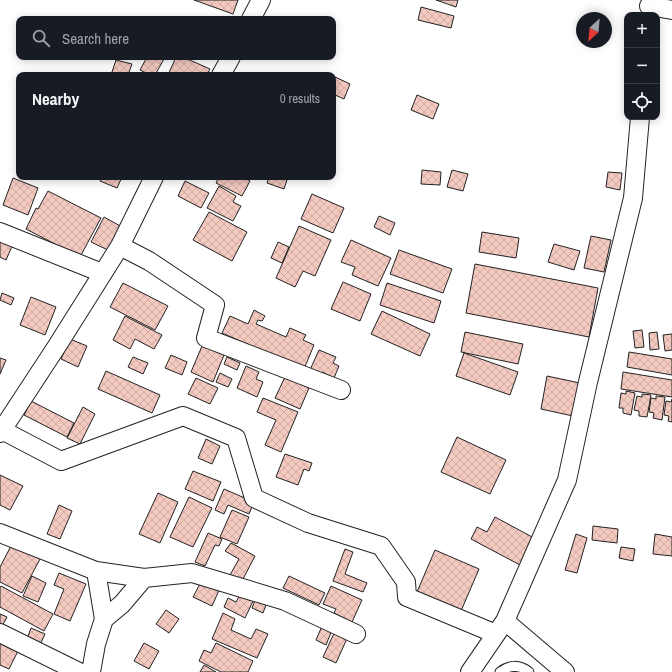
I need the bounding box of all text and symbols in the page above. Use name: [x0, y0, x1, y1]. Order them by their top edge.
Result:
north arrow: [576, 12, 612, 48]
map controls: [624, 12, 660, 120]
button: +: [624, 12, 660, 48]
search box: [16, 16, 336, 60]
icon: search: [30, 27, 52, 49]
text: Search here: [62, 28, 129, 49]
button: −: [624, 48, 660, 84]
button: locate: [624, 84, 660, 120]
text: Nearby: [32, 87, 79, 110]
text: 0 results: [280, 90, 320, 107]

